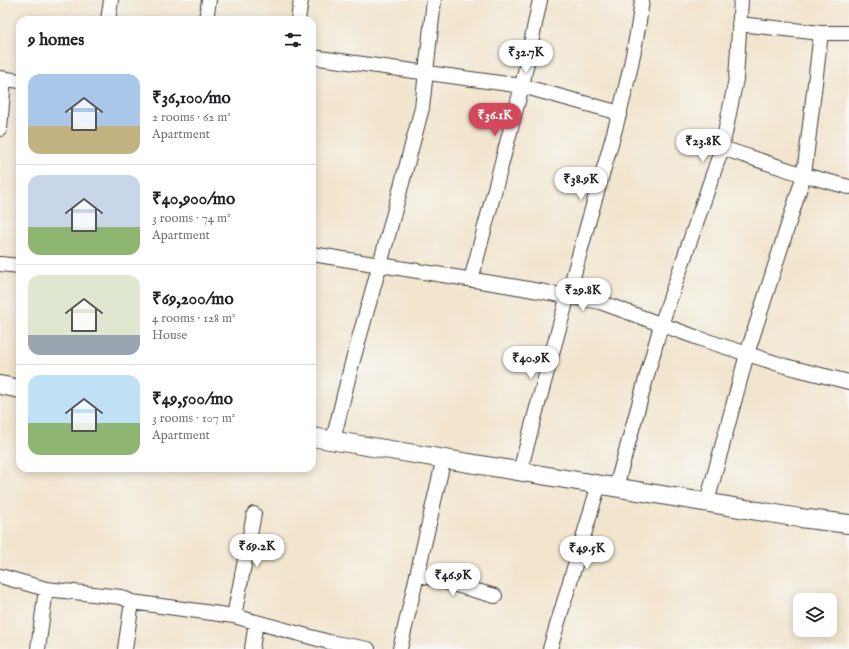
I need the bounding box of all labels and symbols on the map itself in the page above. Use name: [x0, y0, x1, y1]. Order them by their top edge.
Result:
pin: ₹32.7K: [493, 40, 559, 74]
pin: ₹36.1K: [462, 103, 528, 137]
pin: ₹23.8K: [670, 129, 736, 163]
pin: ₹38.9K: [548, 167, 614, 201]
pin: ₹29.8K: [550, 278, 616, 312]
pin: ₹40.9K: [498, 346, 564, 380]
pin: ₹69.2K: [224, 534, 290, 568]
pin: ₹49.5K: [554, 536, 620, 570]
pin: ₹46.9K: [420, 563, 486, 597]

